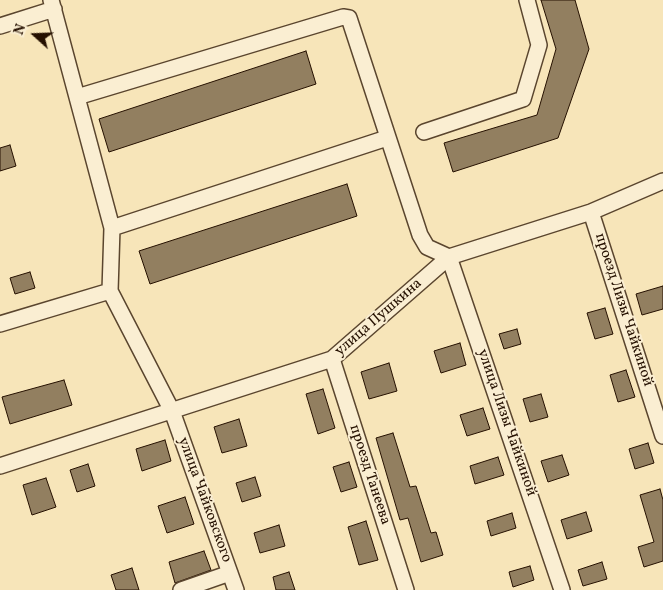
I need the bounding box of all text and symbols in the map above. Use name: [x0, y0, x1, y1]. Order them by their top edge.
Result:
north arrow: [10, 10, 60, 60]
text: N: [10, 22, 31, 38]
street label: проезд Лизы Чайкиной: [590, 231, 656, 389]
street label: улица Пушкина: [332, 275, 426, 361]
street label: улица Лизы Чайкиной: [472, 347, 540, 499]
street label: проезд Танеева: [344, 423, 394, 527]
street label: улица Чайковского: [173, 435, 235, 565]

